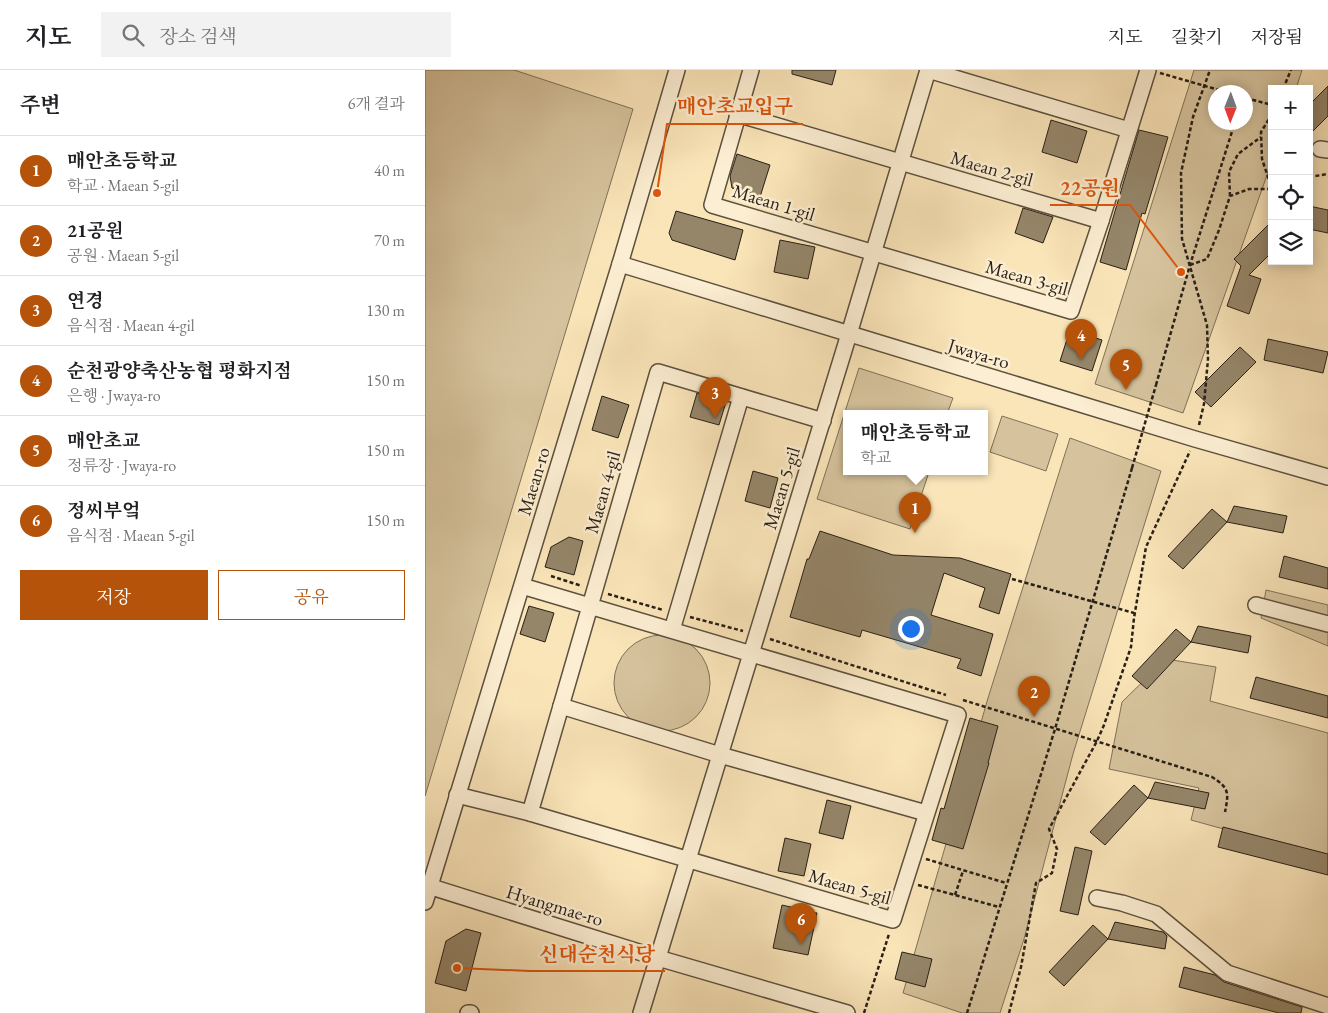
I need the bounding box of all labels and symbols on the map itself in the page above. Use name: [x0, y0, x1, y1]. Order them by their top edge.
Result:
north arrow: [1208, 85, 1253, 130]
callout: 매안초교입구: [667, 89, 803, 124]
text: 매안초교입구: [677, 93, 793, 119]
street label: Maean 2-gil: [948, 145, 1037, 192]
callout: 22공원: [1050, 170, 1130, 205]
text: 22공원: [1060, 175, 1120, 201]
street label: Maean 1-gil: [730, 178, 819, 227]
street label: Maean 3-gil: [983, 254, 1072, 301]
pin: 4: [1065, 319, 1097, 360]
street label: Jwaya-ro: [943, 332, 1013, 375]
pin: 5: [1110, 349, 1142, 390]
pin: 3: [699, 377, 731, 418]
street label: Maean 5-gil: [757, 443, 806, 532]
street label: Maean-ro: [511, 444, 556, 518]
street label: Maean 4-gil: [579, 447, 626, 536]
pin: 1: [899, 492, 931, 533]
your location: [898, 616, 924, 642]
pin: 2: [1018, 676, 1050, 717]
street label: Maean 5-gil: [806, 863, 895, 910]
street label: Hyangmae-ro: [503, 879, 606, 932]
pin: 6: [785, 903, 817, 944]
callout: 신대순천식당: [530, 936, 665, 971]
text: 신대순천식당: [539, 941, 656, 967]

